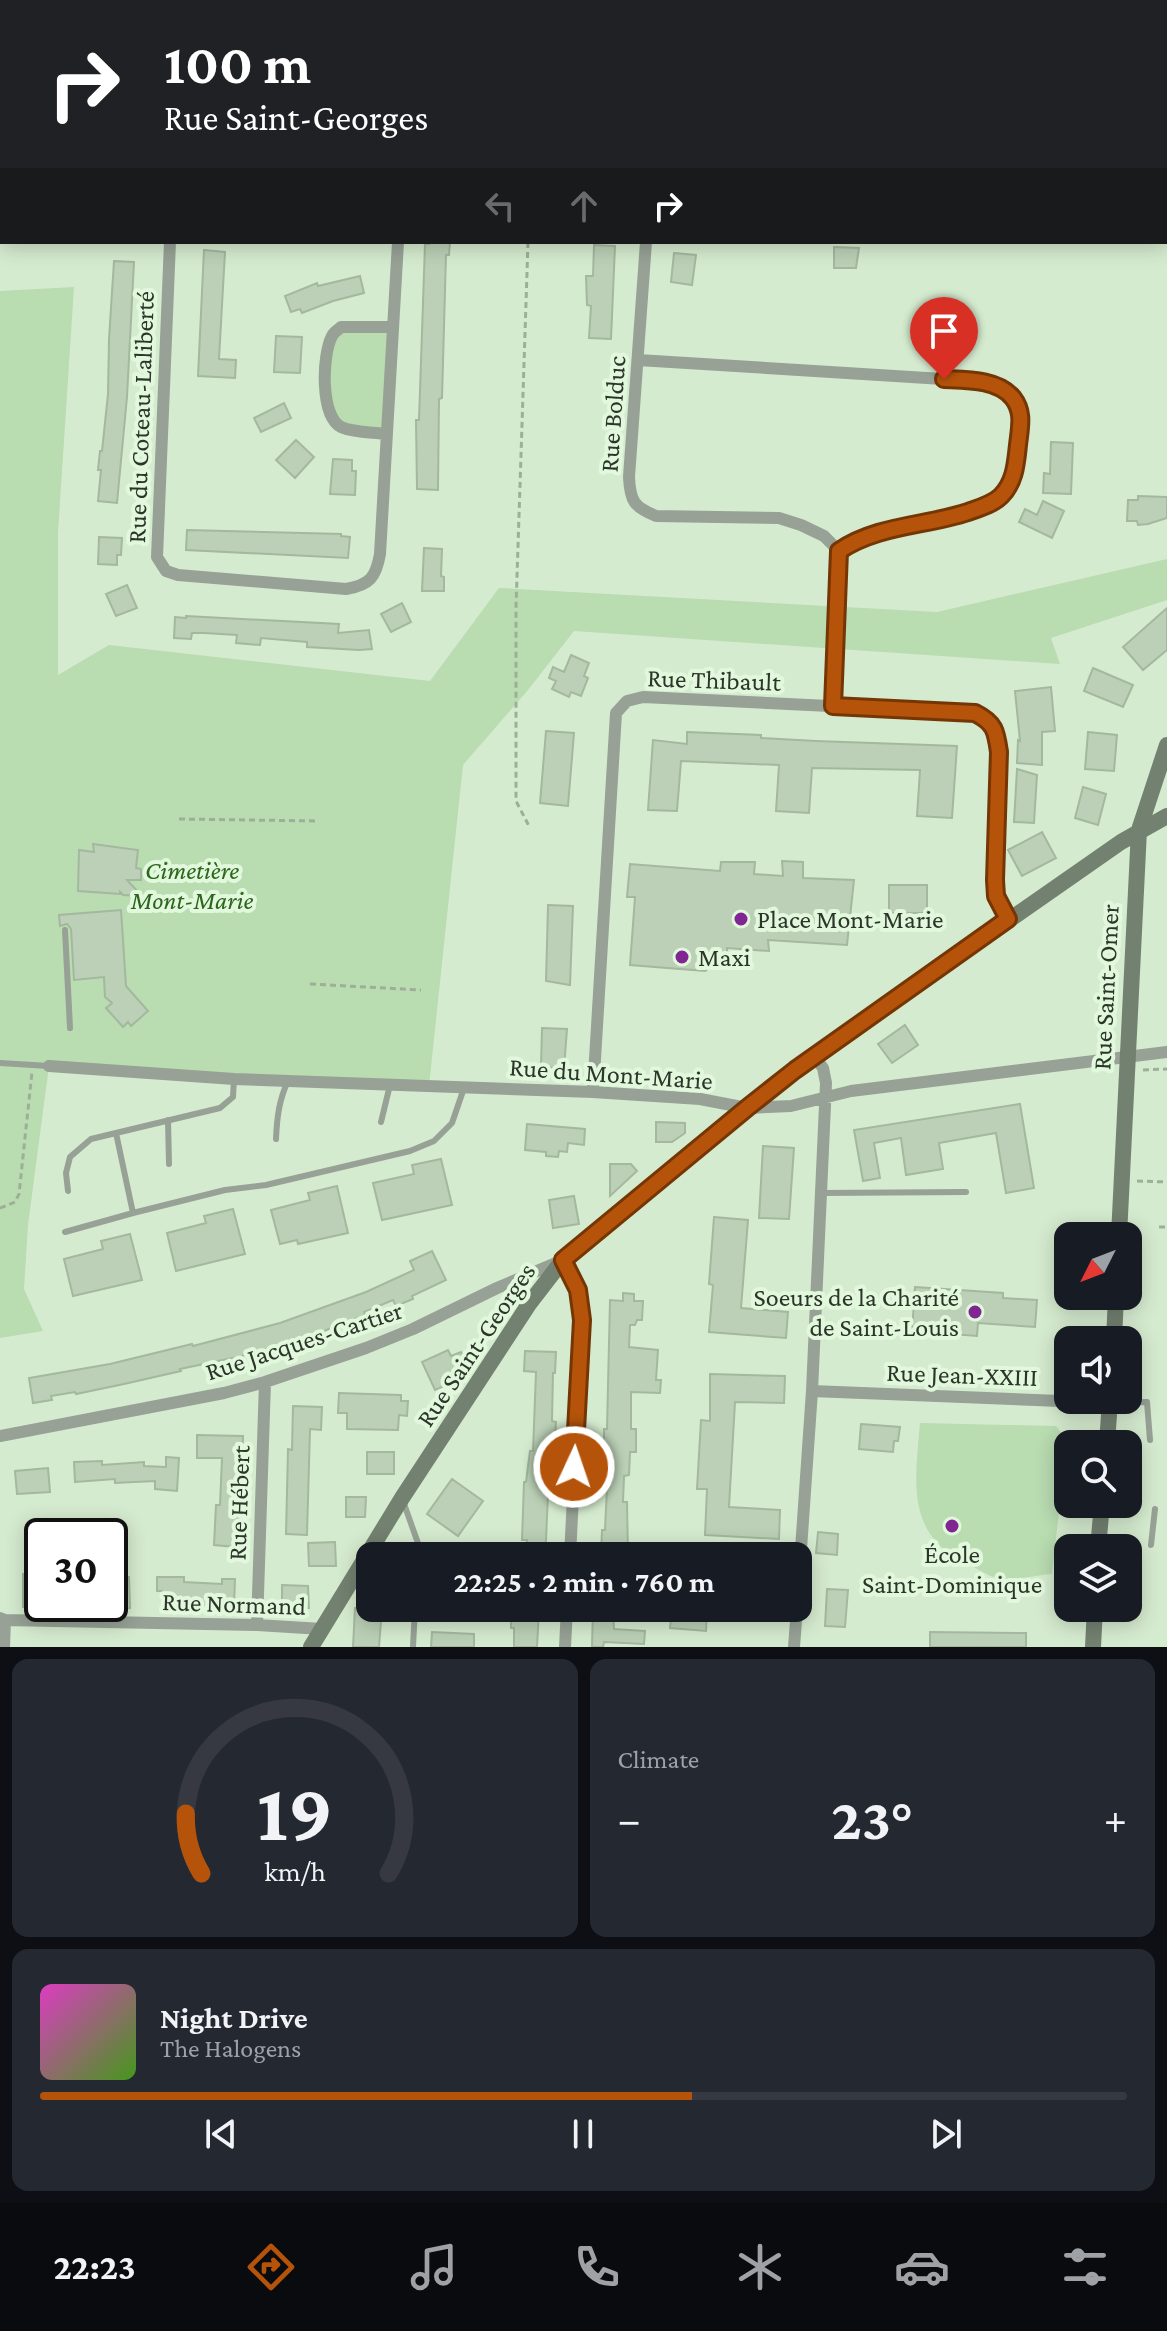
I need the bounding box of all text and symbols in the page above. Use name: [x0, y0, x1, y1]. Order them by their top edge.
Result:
icon: right: [32, 32, 136, 136]
text: 100 m: [164, 33, 311, 95]
text: Rue Saint-Georges: [164, 98, 428, 138]
icon: left: [478, 184, 522, 228]
icon: ahead: [562, 184, 606, 228]
icon: right: [646, 184, 690, 228]
street label: Rue du Coteau-Laliberté: [122, 290, 160, 544]
pin: [910, 297, 978, 379]
icon: arrive: [922, 309, 966, 353]
street label: Rue Bolduc: [594, 355, 632, 473]
street label: Rue Thibault: [647, 663, 782, 697]
park label: Cimetière Mont-Marie: [130, 856, 253, 915]
street label: Rue Saint-Omer: [1087, 903, 1125, 1071]
place label: Place Mont-Marie: [757, 905, 943, 934]
marker: Place Mont-Marie: [732, 910, 750, 928]
place label: Maxi: [698, 943, 751, 972]
marker: Maxi: [673, 948, 691, 966]
street label: Rue du Mont-Marie: [508, 1052, 714, 1096]
north arrow: [1054, 1222, 1142, 1310]
map controls: [1054, 1222, 1142, 1622]
street label: Rue Saint-Georges: [411, 1258, 541, 1432]
place label: Soeurs de la Charité de Saint-Louis: [754, 1283, 959, 1342]
street label: Rue Jacques-Cartier: [202, 1295, 406, 1387]
marker: Soeurs de la Charité de Saint-Louis: [966, 1303, 984, 1321]
button: sound: [1054, 1326, 1142, 1414]
street label: Rue Jean-XXIII: [886, 1358, 1038, 1392]
position arrow: [532, 1425, 616, 1509]
button: search: [1054, 1430, 1142, 1518]
street label: Rue Hébert: [222, 1445, 256, 1561]
marker: École Saint-Dominique: [943, 1517, 961, 1535]
speed limit sign: 30: [24, 1518, 128, 1622]
button: layers: [1054, 1534, 1142, 1622]
place label: École Saint-Dominique: [862, 1540, 1042, 1599]
text: 22:25 · 2 min · 760 m: [453, 1565, 715, 1598]
street label: Rue Normand: [162, 1587, 307, 1621]
text: Climate: [618, 1745, 699, 1774]
text: 19: [256, 1765, 333, 1858]
text: 23°: [831, 1785, 913, 1852]
text: −: [618, 1795, 641, 1843]
text: +: [1104, 1795, 1127, 1843]
text: km/h: [264, 1855, 326, 1887]
text: Night Drive: [160, 2001, 308, 2034]
text: The Halogens: [160, 2034, 301, 2063]
icon: previous: [199, 2112, 243, 2156]
icon: pause: [561, 2112, 605, 2156]
icon: next: [924, 2112, 968, 2156]
icon: directions: [243, 2239, 299, 2295]
icon: music: [406, 2239, 462, 2295]
icon: phone: [569, 2239, 625, 2295]
icon: climate: [732, 2239, 788, 2295]
icon: car: [894, 2239, 950, 2295]
icon: filters: [1057, 2239, 1113, 2295]
text: 22:23: [53, 2247, 136, 2287]

